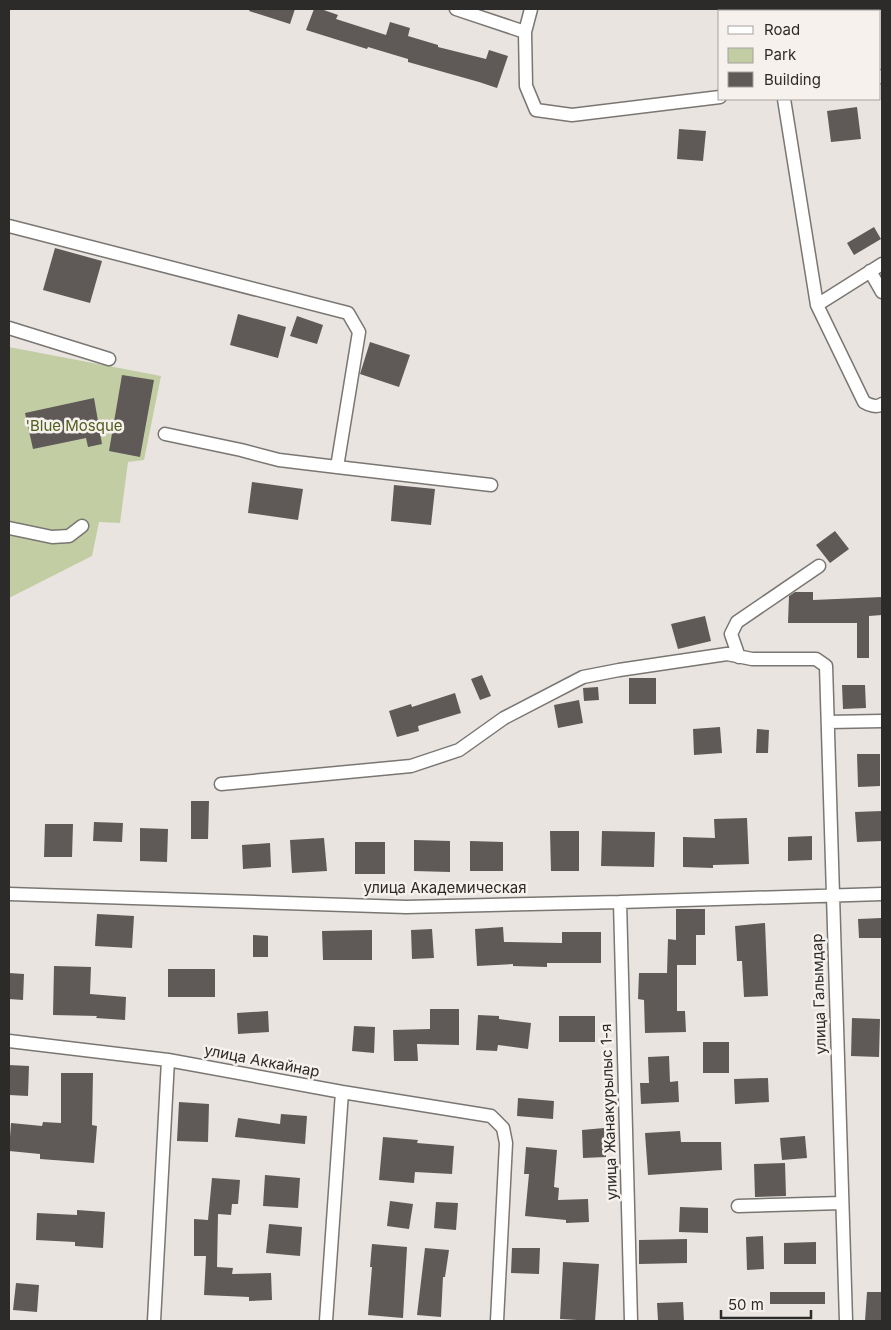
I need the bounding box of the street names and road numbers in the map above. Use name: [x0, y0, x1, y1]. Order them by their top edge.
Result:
street label: улица Академическая: [363, 878, 527, 897]
street label: улица Галымдар: [807, 933, 830, 1055]
street label: улица Жанакурылыс 1-я: [596, 1023, 621, 1201]
street label: улица Аккайнар: [203, 1040, 321, 1081]

